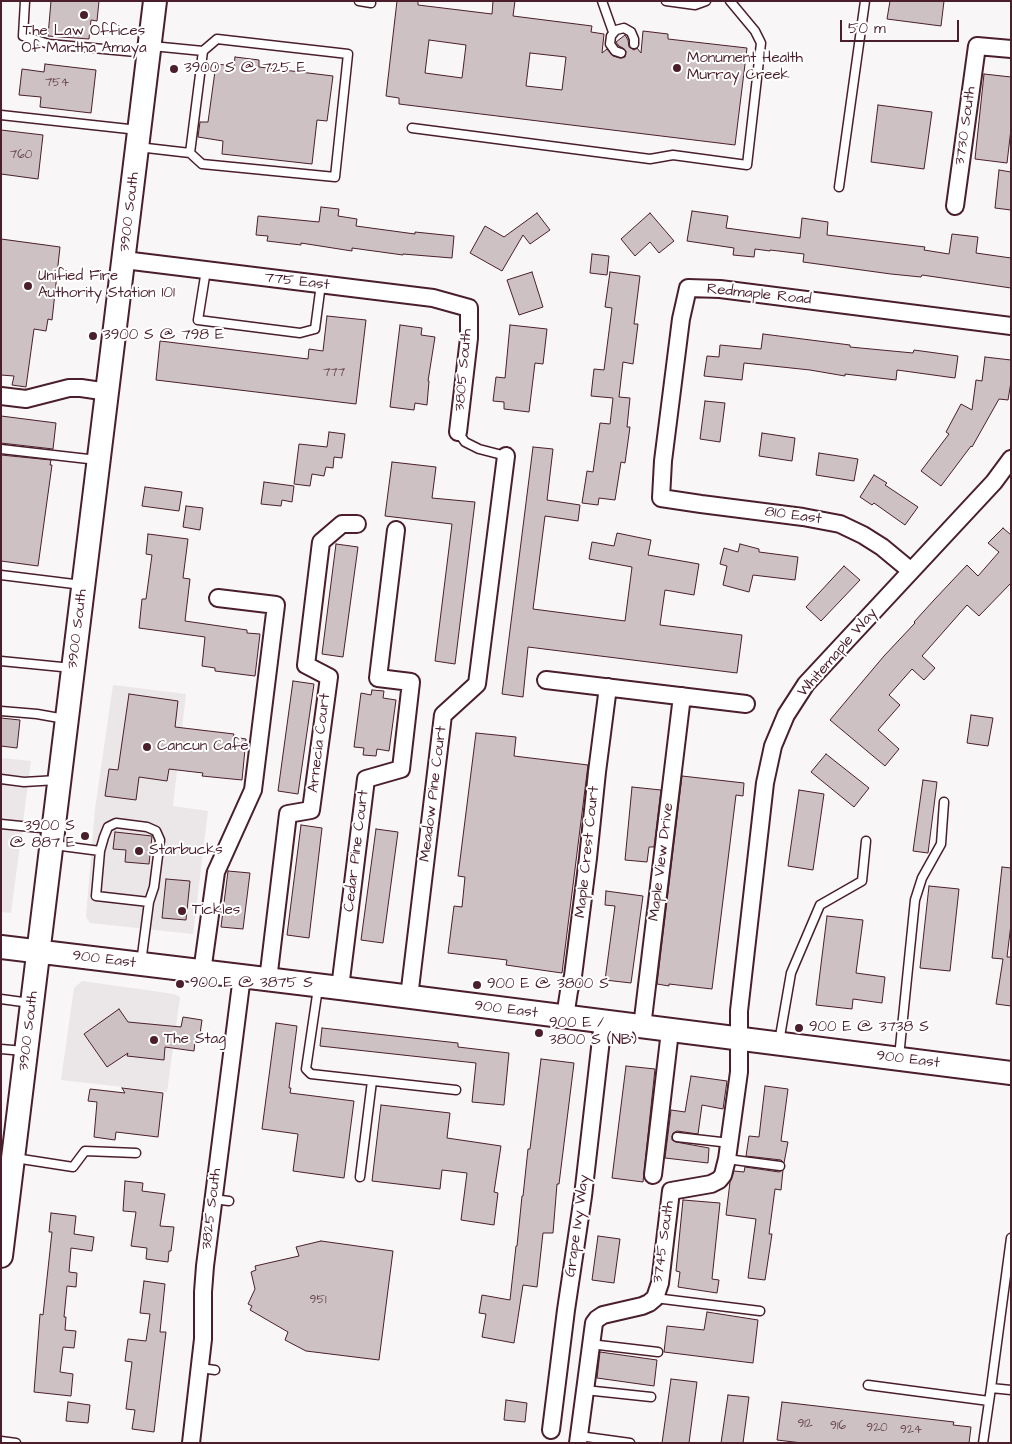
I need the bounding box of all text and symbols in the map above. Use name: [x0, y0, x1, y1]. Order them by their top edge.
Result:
marker: The Law Offices Of Martha Amaya: [78, 9, 90, 21]
scale bar: [842, 10, 961, 42]
text: 50 m: [848, 18, 886, 39]
place label: The Law Offices Of Martha Amaya: [21, 23, 147, 58]
place label: Monument Health Murray Creek: [687, 50, 803, 85]
place label: 3900 S @ 725 E: [184, 60, 306, 78]
marker: Monument Health Murray Creek: [671, 62, 683, 74]
marker: 3900 S @ 725 E: [168, 63, 180, 75]
house number: 754: [45, 76, 69, 90]
street label: 3730 South: [952, 86, 980, 166]
house number: 760: [10, 148, 32, 162]
street label: 3900 South: [116, 171, 144, 253]
place label: Unified Fire Authority Station 101: [38, 268, 175, 303]
street label: 775 East: [264, 269, 330, 295]
marker: Unified Fire Authority Station 101: [22, 280, 34, 292]
street label: Redmaple Road: [706, 281, 812, 309]
place label: 3900 S @ 798 E: [103, 327, 224, 345]
street label: 3805 South: [451, 328, 477, 412]
marker: 3900 S @ 798 E: [87, 330, 99, 342]
house number: 777: [323, 366, 345, 380]
street label: 810 East: [763, 503, 823, 529]
street label: 3900 South: [64, 588, 92, 670]
street label: Whitemaple Way: [794, 605, 882, 701]
street label: Arnecia Court: [305, 692, 335, 794]
street label: Meadow Pine Court: [417, 725, 451, 863]
place label: Cancun Cafe: [157, 738, 249, 756]
marker: Cancun Cafe: [141, 741, 153, 753]
street label: Maple Crest Court: [572, 785, 604, 919]
street label: Cedar Pine Court: [341, 789, 373, 913]
street label: Maple View Drive: [646, 802, 678, 922]
place label: 3900 S @ 887 E: [10, 818, 75, 853]
marker: 3900 S @ 887 E: [79, 830, 91, 842]
place label: Starbucks: [149, 842, 223, 860]
marker: Starbucks: [133, 845, 145, 857]
place label: Tickles: [192, 902, 240, 920]
marker: Tickles: [176, 905, 188, 917]
street label: 900 East: [71, 947, 137, 973]
place label: 900 E @ 3875 S: [190, 975, 313, 993]
place label: 900 E @ 3800 S: [487, 976, 609, 994]
marker: 900 E @ 3875 S: [174, 978, 186, 990]
marker: 900 E @ 3800 S: [471, 979, 483, 991]
street label: 3900 South: [15, 990, 43, 1072]
street label: 900 East: [473, 997, 539, 1023]
place label: 900 E / 3800 S (NB): [549, 1015, 637, 1050]
place label: 900 E @ 3738 S: [809, 1019, 929, 1037]
marker: 900 E @ 3738 S: [793, 1022, 805, 1034]
marker: 900 E / 3800 S (NB): [533, 1027, 545, 1039]
place label: The Stag: [164, 1031, 226, 1049]
marker: The Stag: [148, 1034, 160, 1046]
street label: 900 East: [875, 1047, 941, 1073]
street label: 3825 South: [198, 1167, 226, 1251]
street label: Grape Ivy Way: [562, 1174, 594, 1278]
street label: 3745 South: [649, 1200, 679, 1284]
house number: 951: [310, 1293, 326, 1307]
house number: 912: [797, 1417, 813, 1431]
house number: 916: [830, 1419, 846, 1433]
house number: 920: [866, 1421, 888, 1435]
house number: 924: [900, 1423, 922, 1437]

